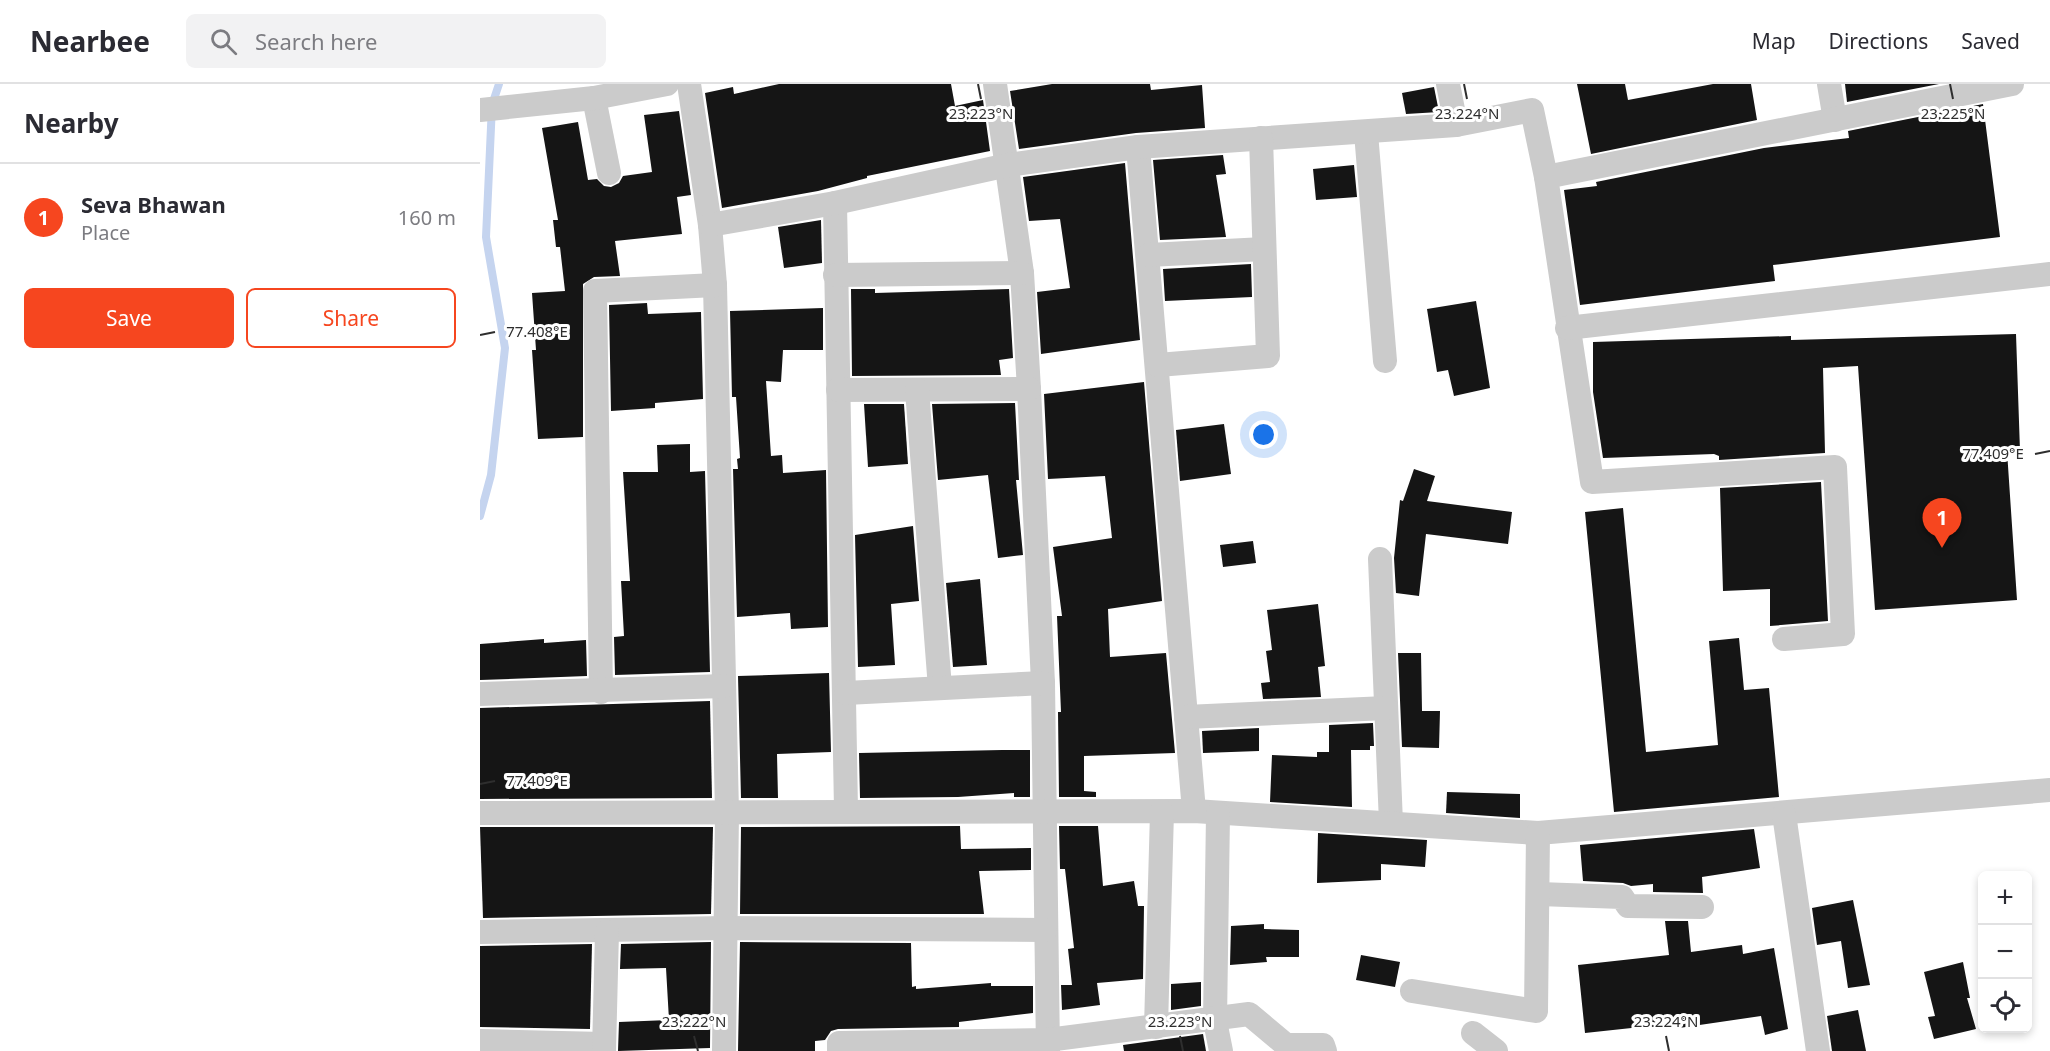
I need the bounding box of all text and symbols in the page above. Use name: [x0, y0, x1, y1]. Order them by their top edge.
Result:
search box: [186, 14, 606, 68]
text: Nearbee: [30, 22, 150, 60]
icon: search: [207, 25, 240, 58]
text: Search here: [255, 26, 377, 56]
text: Map: [1752, 27, 1796, 55]
text: Directions: [1829, 27, 1928, 55]
text: Saved: [1961, 27, 2020, 55]
text: 23.223°N: [949, 103, 1013, 123]
text: 23.224°N: [1435, 103, 1499, 123]
text: 23.225°N: [1921, 103, 1985, 123]
text: Nearby: [24, 105, 119, 141]
text: Seva Bhawan: [81, 189, 226, 219]
text: 1: [38, 204, 49, 231]
text: 160 m: [398, 204, 456, 231]
text: Place: [81, 219, 130, 246]
button: Save: [24, 288, 234, 348]
button: Share: [246, 288, 456, 348]
text: 77.408°E: [506, 321, 568, 341]
your location: [1249, 420, 1278, 449]
text: 77.409°E: [1962, 443, 2024, 463]
pin: 1: [1922, 498, 1962, 548]
text: 77.409°E: [506, 770, 568, 790]
map controls: [1978, 871, 2032, 1033]
button: +: [1978, 871, 2032, 925]
button: −: [1978, 925, 2032, 979]
button: locate: [1978, 979, 2032, 1033]
text: 23.222°N: [662, 1011, 726, 1031]
text: 23.223°N: [1148, 1011, 1212, 1031]
text: 23.224°N: [1634, 1011, 1698, 1031]

